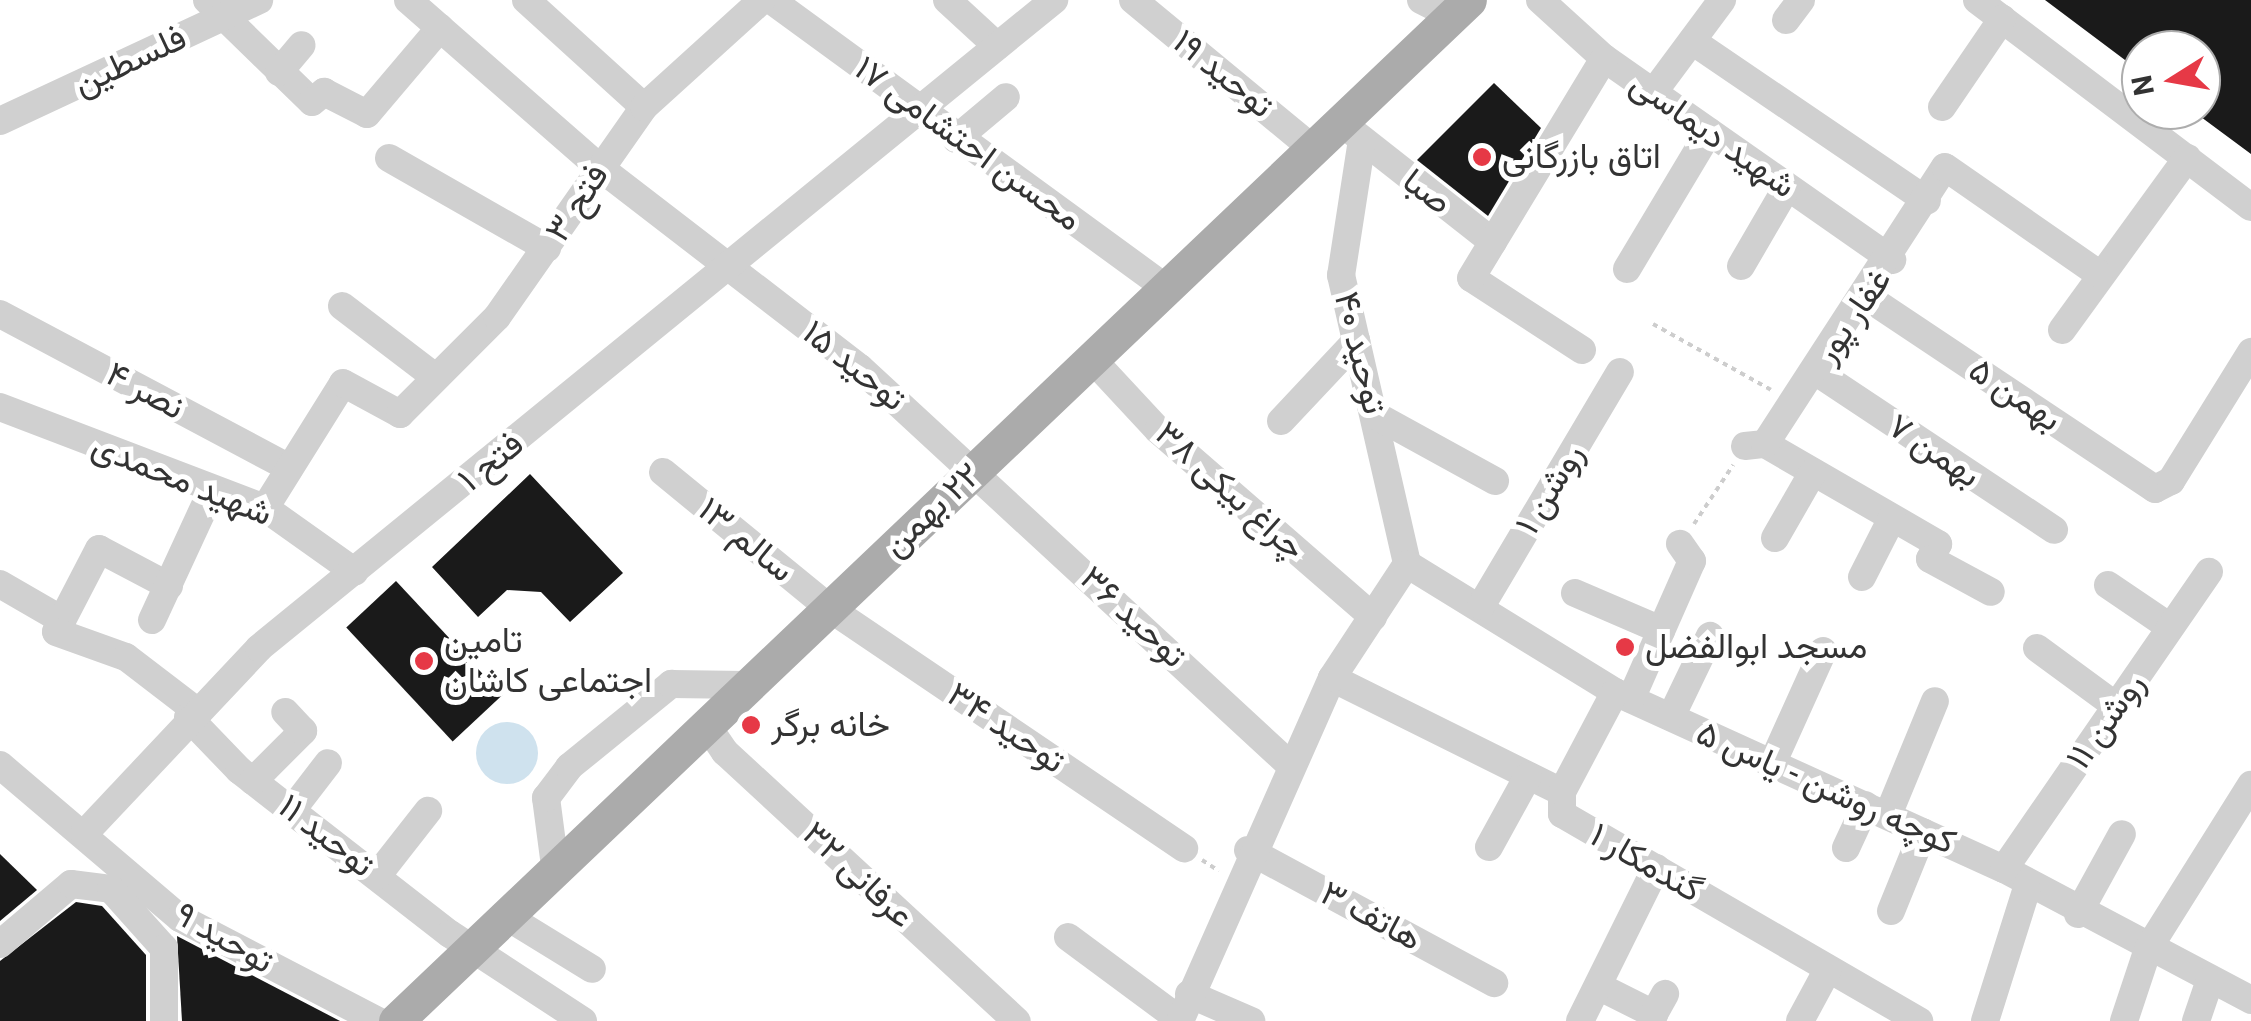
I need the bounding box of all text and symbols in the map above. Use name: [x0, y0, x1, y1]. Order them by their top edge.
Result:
street label: فلسطین: [67, 17, 193, 105]
street label: توحید ۱۹: [1164, 21, 1282, 127]
north arrow: [2121, 30, 2221, 130]
street label: محسن احتشامی ۱۷: [846, 48, 1090, 240]
street label: شهید دیماسی: [1622, 63, 1804, 207]
text: N: [2125, 73, 2161, 98]
place label: اتاق بازرگانی: [1502, 136, 1661, 178]
marker: اتاق بازرگانی: [1471, 146, 1493, 168]
street label: فتح ۳: [536, 156, 618, 250]
street label: صبا: [1394, 160, 1460, 224]
street label: غفار پور: [1805, 261, 1901, 371]
street label: توحید ۴۰: [1325, 288, 1395, 418]
street label: توحید ۱۵: [794, 312, 914, 420]
street label: بهمن ۵: [1961, 349, 2069, 441]
street label: نصر ۴: [99, 353, 191, 429]
street label: بهمن ۷: [1880, 405, 1988, 497]
street label: چراغ بیکی ۳۸: [1146, 413, 1314, 569]
street label: فتح ۱: [450, 423, 532, 501]
street label: شهید محمدی: [86, 425, 278, 535]
street label: روشن ۱: [1507, 436, 1593, 542]
street label: ٢٢ بهمن: [874, 454, 990, 566]
street label: سالم ۱۳: [690, 489, 802, 591]
street label: توحید ۳۶: [1071, 557, 1195, 677]
place label: تامین اجتماعی کاشان: [444, 620, 652, 702]
place label: مسجد ابوالفضل: [1645, 626, 1868, 668]
marker: مسجد ابوالفضل: [1614, 636, 1636, 658]
marker: تامین اجتماعی کاشان: [413, 650, 435, 672]
street label: روشن ۱۱: [2058, 664, 2154, 778]
street label: توحید ۳۴: [939, 673, 1073, 783]
place label: خانه برگر: [771, 704, 890, 746]
street label: کوچه روشن - یاس ۵: [1690, 712, 1962, 864]
marker: خانه برگر: [740, 714, 762, 736]
street label: توحید ۱۱: [270, 786, 382, 886]
street label: عرفانی ۳۲: [793, 813, 923, 937]
street label: گندمکار ۱: [1583, 814, 1709, 912]
street label: هاتف ۳: [1313, 872, 1429, 960]
street label: توحید ۹: [167, 893, 281, 983]

